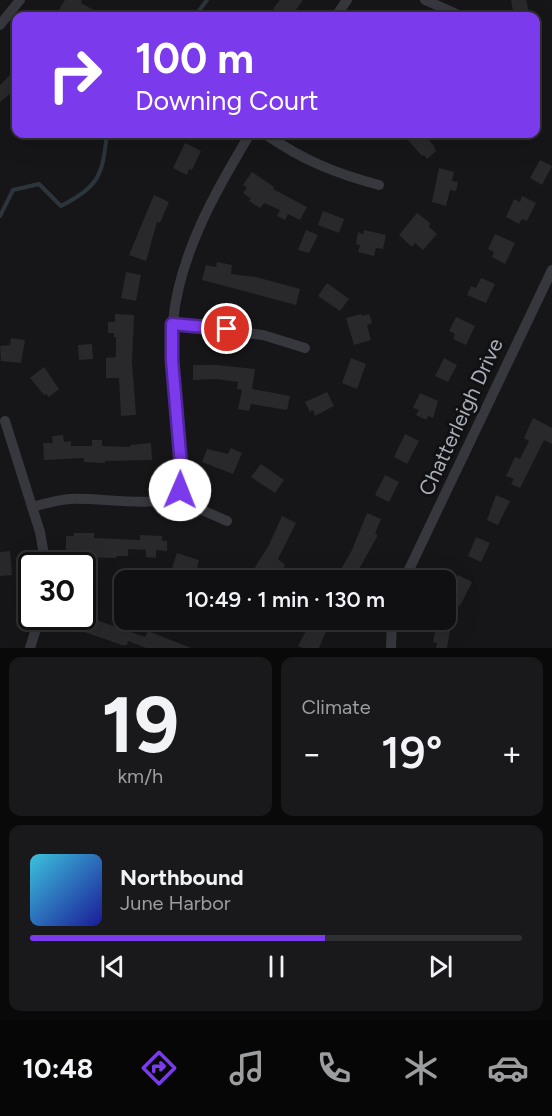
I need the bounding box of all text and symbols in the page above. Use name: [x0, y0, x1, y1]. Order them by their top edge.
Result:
text: 100 m: [135, 33, 254, 84]
icon: right: [36, 36, 114, 114]
text: Downing Court: [135, 84, 318, 117]
pin: [201, 303, 252, 354]
icon: arrive: [210, 312, 243, 345]
street label: Chatterleigh Drive: [413, 334, 508, 499]
position arrow: [148, 458, 212, 522]
speed limit sign: 30: [18, 552, 96, 630]
text: 10:49 · 1 min · 130 m: [185, 586, 385, 613]
text: 19: [101, 678, 179, 772]
text: Climate: [302, 695, 371, 719]
text: 19°: [381, 725, 443, 779]
text: −: [302, 734, 322, 773]
text: +: [501, 734, 522, 773]
text: km/h: [117, 764, 163, 788]
text: Northbound: [120, 864, 244, 891]
text: June Harbor: [120, 891, 231, 915]
icon: previous: [96, 950, 129, 983]
icon: pause: [260, 950, 293, 983]
icon: next: [424, 950, 457, 983]
icon: directions: [138, 1047, 180, 1089]
icon: music: [226, 1047, 268, 1089]
icon: phone: [313, 1047, 355, 1089]
icon: climate: [400, 1047, 442, 1089]
icon: car: [487, 1047, 529, 1089]
text: 10:48: [23, 1052, 93, 1085]

